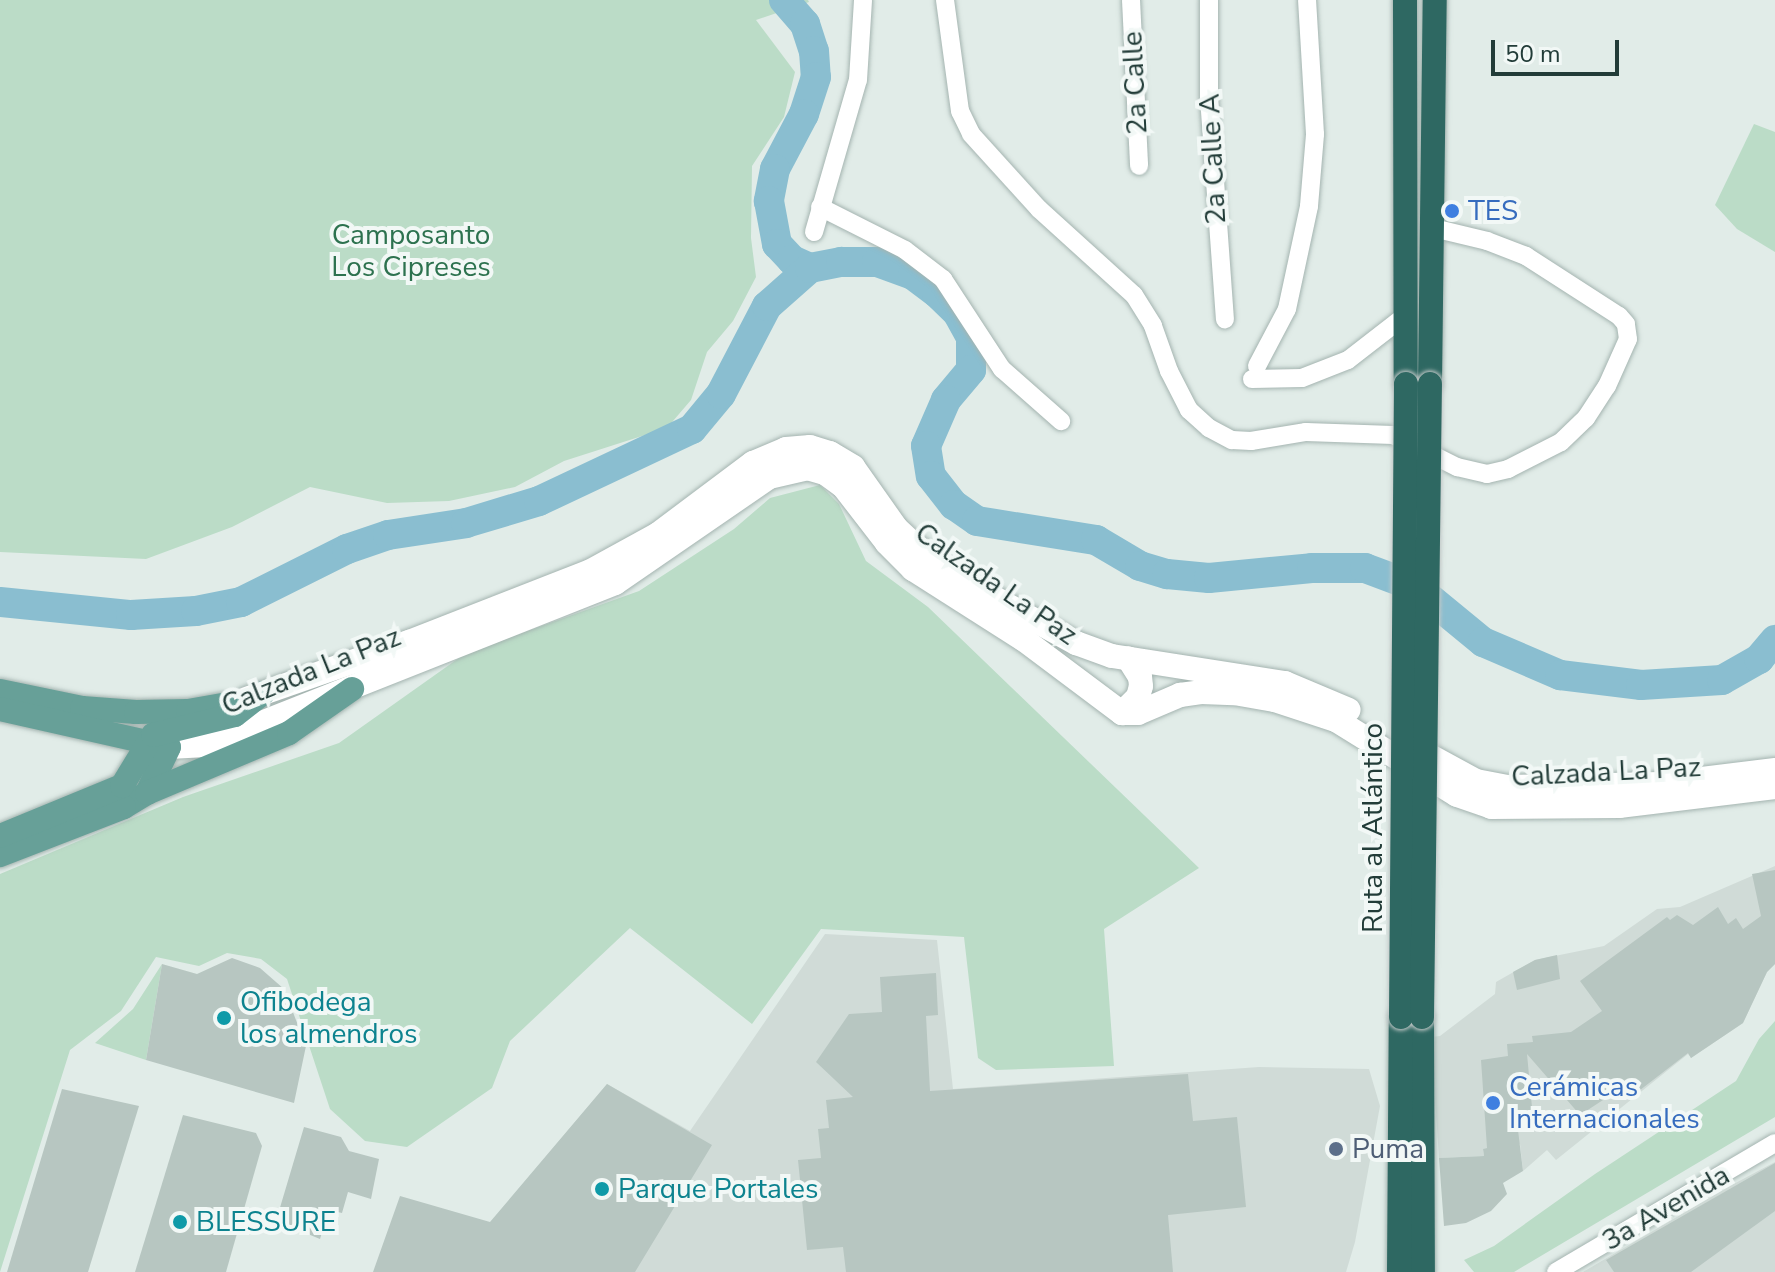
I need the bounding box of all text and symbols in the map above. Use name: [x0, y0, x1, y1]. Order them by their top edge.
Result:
scale bar: [1495, 24, 1623, 74]
street label: 2a Calle: [1116, 30, 1154, 136]
text: 50 m: [1505, 38, 1561, 70]
street label: 2a Calle A: [1193, 93, 1233, 225]
place label: TES: [1468, 194, 1518, 228]
marker: TES: [1443, 202, 1461, 220]
park label: Camposanto Los Cipreses: [331, 218, 491, 284]
street label: Calzada La Paz: [909, 516, 1083, 652]
street label: Calzada La Paz: [217, 620, 405, 722]
street label: Ruta al Atlántico: [1356, 723, 1390, 933]
street label: Calzada La Paz: [1510, 750, 1702, 794]
place label: Ofibodega los almendros: [240, 985, 417, 1051]
marker: Ofibodega los almendros: [215, 1009, 233, 1027]
place label: Cerámicas Internacionales: [1509, 1070, 1700, 1136]
marker: Cerámicas Internacionales: [1484, 1094, 1502, 1112]
place label: Puma: [1352, 1132, 1424, 1166]
marker: Puma: [1327, 1140, 1345, 1158]
street label: 3a Avenida: [1596, 1158, 1736, 1258]
place label: Parque Portales: [618, 1172, 818, 1206]
marker: Parque Portales: [593, 1180, 611, 1198]
place label: BLESSURE: [196, 1205, 336, 1239]
marker: BLESSURE: [171, 1213, 189, 1231]

